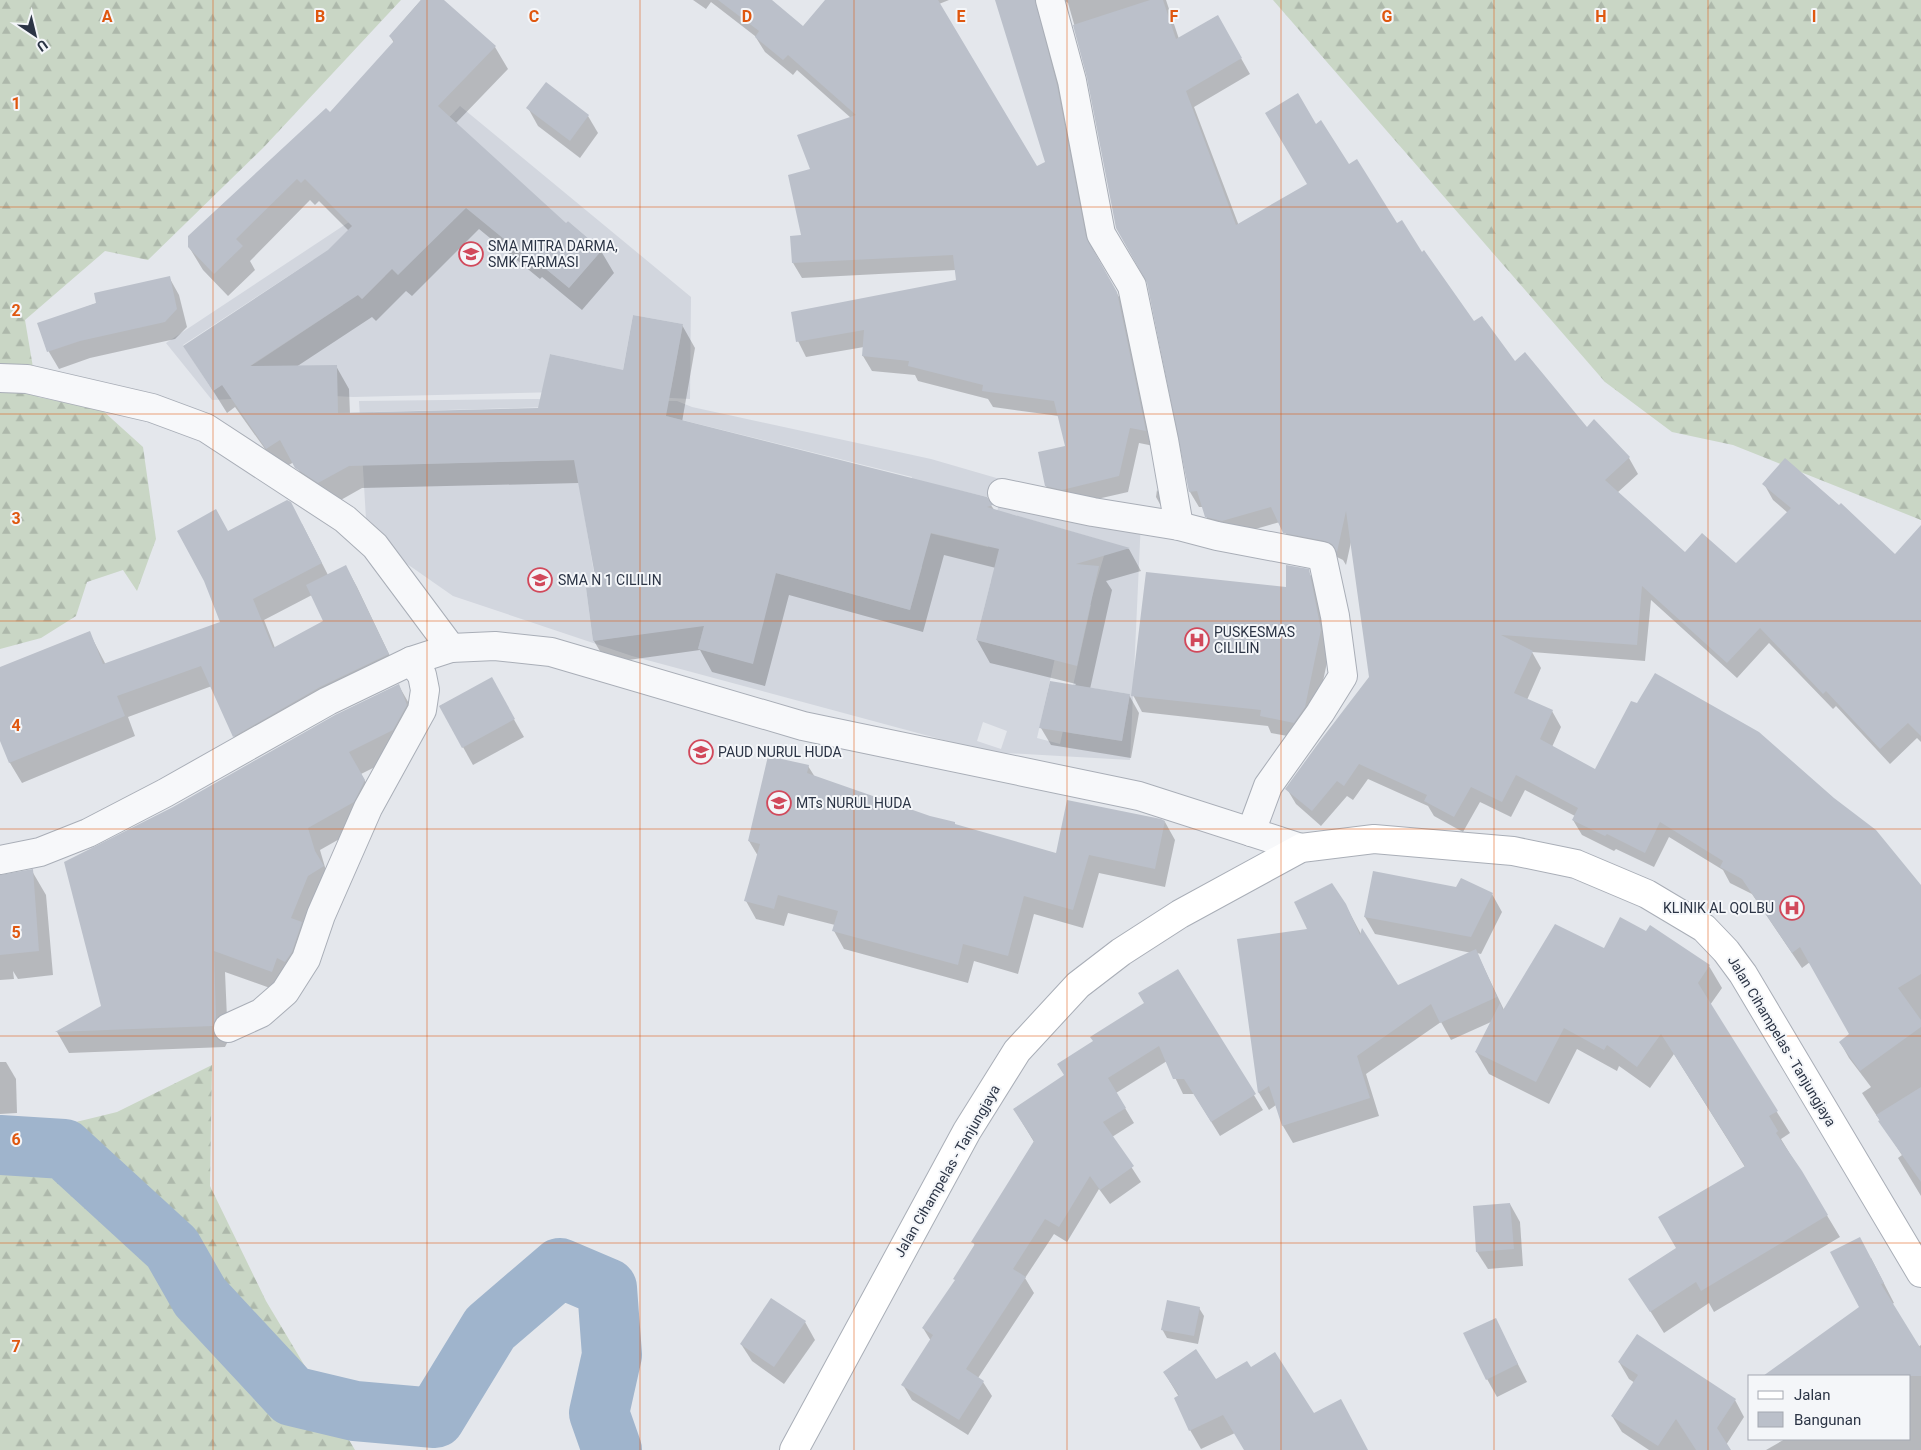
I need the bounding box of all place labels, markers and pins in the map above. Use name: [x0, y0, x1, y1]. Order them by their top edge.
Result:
place label: SMA MITRA DARMA, SMK FARMASI: [488, 238, 618, 270]
school or university icon: SMA MITRA DARMA, SMK FARMASI: [458, 241, 484, 267]
school or university icon: SMA N 1 CILILIN: [527, 567, 553, 593]
place label: SMA N 1 CILILIN: [558, 572, 662, 588]
place label: PUSKESMAS CILILIN: [1214, 624, 1295, 656]
hospital icon: PUSKESMAS CILILIN: [1184, 627, 1210, 653]
school or university icon: PAUD NURUL HUDA: [688, 739, 714, 765]
place label: PAUD NURUL HUDA: [718, 744, 842, 760]
school or university icon: MTs NURUL HUDA: [766, 790, 792, 816]
place label: MTs NURUL HUDA: [796, 795, 911, 811]
hospital icon: KLINIK AL QOLBU: [1779, 895, 1805, 921]
place label: KLINIK AL QOLBU: [1663, 900, 1774, 916]

